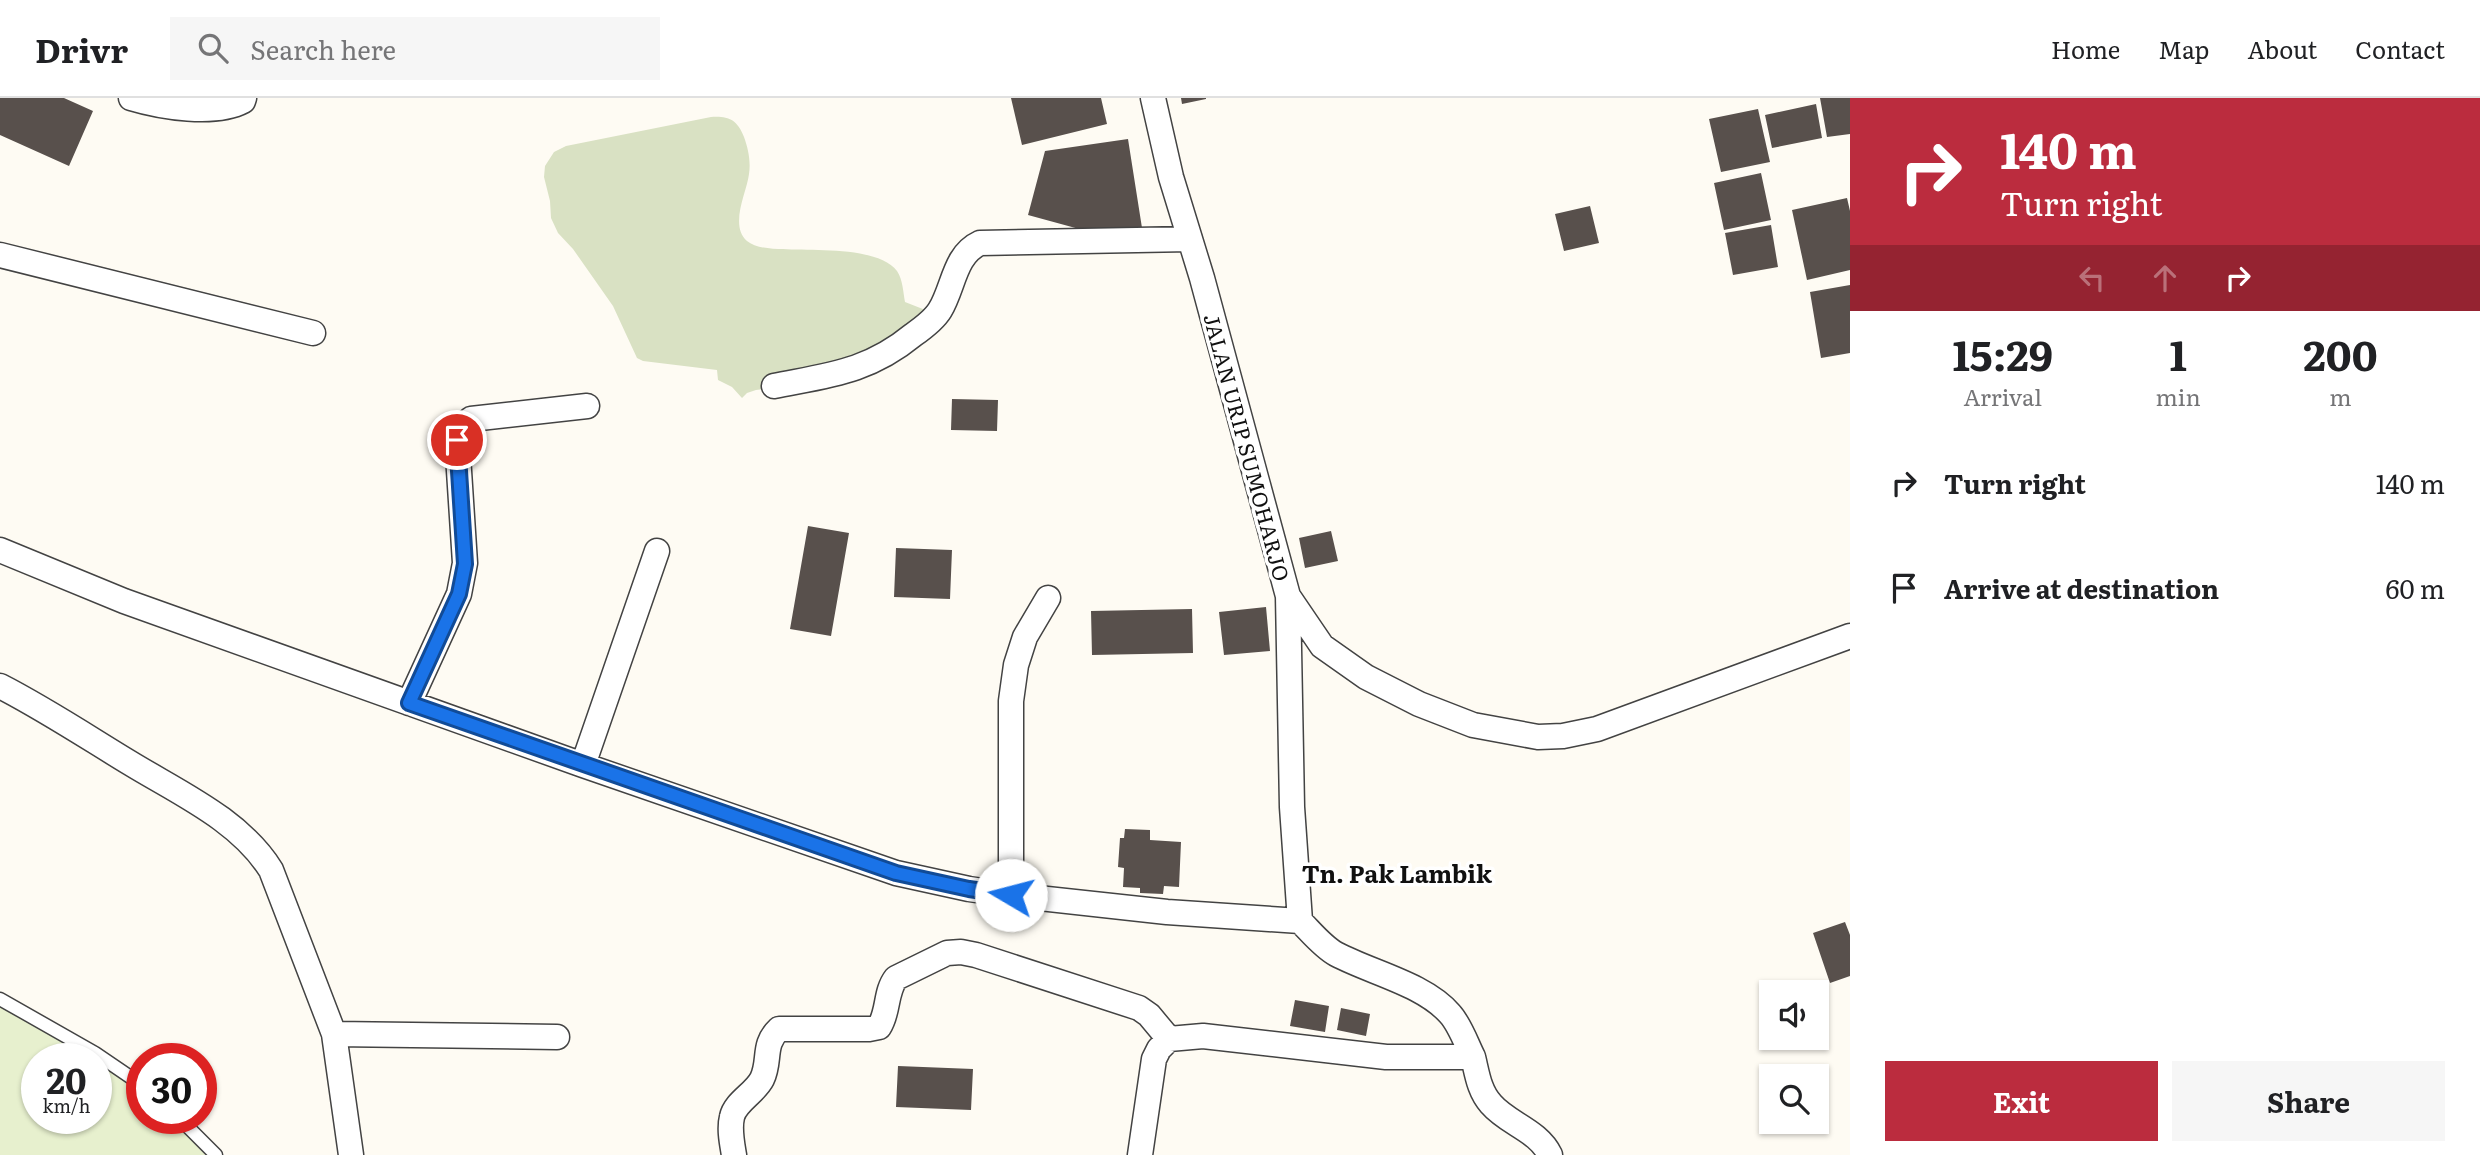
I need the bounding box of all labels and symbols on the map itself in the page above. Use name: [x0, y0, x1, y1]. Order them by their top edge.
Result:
street label: JALAN URIP SUMOHARJO: [1197, 310, 1299, 584]
pin: [427, 410, 487, 470]
district label: Tn. Pak Lambik: [1302, 855, 1493, 890]
position arrow: [974, 858, 1048, 932]
speed limit sign: 30: [126, 1043, 217, 1134]

